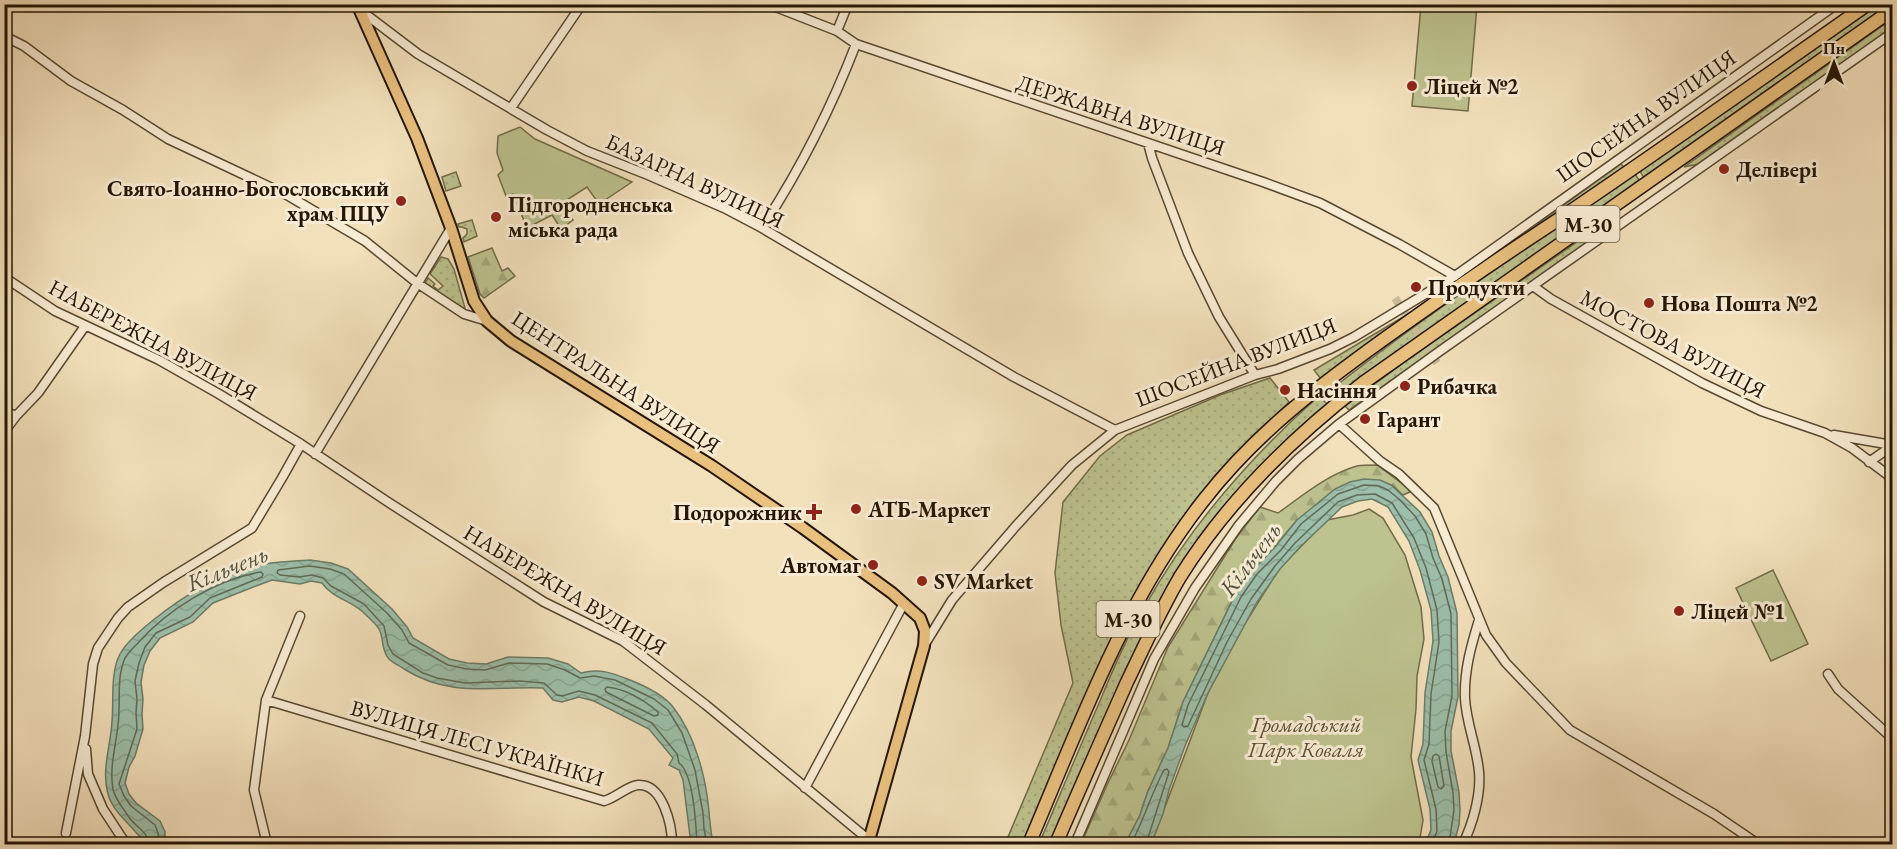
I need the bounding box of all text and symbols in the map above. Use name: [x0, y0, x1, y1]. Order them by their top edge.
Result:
north arrow: [1804, 33, 1864, 93]
text: Пн: [1823, 38, 1845, 59]
street label: ШОСЕЙНА ВУЛИЦЯ: [1550, 43, 1742, 189]
street label: ДЕРЖАВНА ВУЛИЦЯ: [1013, 68, 1229, 162]
place label: Ліцей №2: [1424, 72, 1519, 101]
marker: Ліцей №2: [1405, 79, 1419, 93]
street label: БАЗАРНА ВУЛИЦЯ: [601, 127, 789, 235]
place label: Делівері: [1736, 155, 1818, 184]
marker: Делівері: [1717, 162, 1731, 176]
place label: Свято-Іоанно-Богословський храм ПЦУ: [107, 174, 389, 228]
place label: Підгородненська міська рада: [508, 190, 673, 244]
marker: Свято-Іоанно-Богословський храм ПЦУ: [394, 194, 408, 208]
road number: М-30: [1556, 206, 1620, 242]
marker: Підгородненська міська рада: [489, 210, 503, 224]
street label: НАБЕРЕЖНА ВУЛИЦЯ: [44, 273, 263, 407]
place label: Продукти: [1428, 273, 1525, 302]
marker: Продукти: [1409, 280, 1423, 294]
street label: МОСТОВА ВУЛИЦЯ: [1575, 283, 1771, 405]
place label: Нова Пошта №2: [1661, 289, 1818, 318]
marker: Нова Пошта №2: [1642, 296, 1656, 310]
street label: ЦЕНТРАЛЬНА ВУЛИЦЯ: [506, 304, 726, 460]
street label: ШОСЕЙНА ВУЛИЦЯ: [1131, 310, 1341, 414]
place label: Рибачка: [1417, 372, 1497, 401]
place label: Насіння: [1297, 376, 1377, 405]
marker: Рибачка: [1398, 379, 1412, 393]
marker: Насіння: [1278, 383, 1292, 397]
place label: Гарант: [1377, 405, 1441, 434]
marker: Гарант: [1358, 412, 1372, 426]
place label: АТБ-Маркет: [867, 495, 990, 524]
place label: Подорожник: [673, 498, 803, 527]
marker: АТБ-Маркет: [849, 502, 863, 516]
marker: Подорожник: [807, 505, 821, 519]
water label: Кільчень: [1211, 515, 1288, 603]
street label: НАБЕРЕЖНА ВУЛИЦЯ: [458, 518, 672, 662]
water label: Кільчень: [181, 538, 272, 599]
place label: Автомаг: [779, 551, 861, 580]
marker: Автомаг: [866, 558, 880, 572]
place label: SV Market: [934, 567, 1034, 596]
marker: SV Market: [915, 574, 929, 588]
place label: Ліцей №1: [1691, 597, 1785, 626]
road number: М-30: [1096, 601, 1160, 637]
marker: Ліцей №1: [1672, 604, 1686, 618]
street label: ВУЛИЦЯ ЛЕСІ УКРАЇНКИ: [347, 693, 607, 793]
park label: Громадський Парк Коваля: [1247, 710, 1364, 764]

